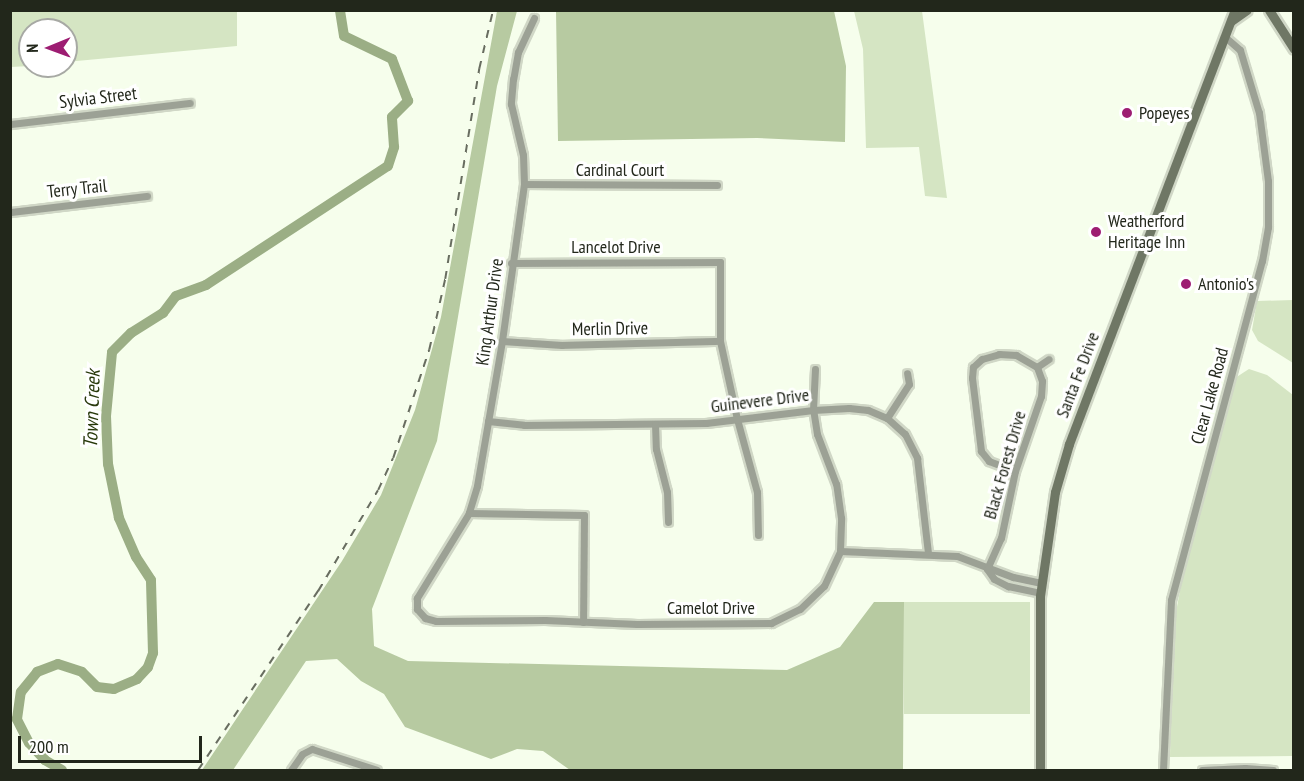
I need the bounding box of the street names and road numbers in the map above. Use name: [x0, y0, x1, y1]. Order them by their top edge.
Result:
street label: Sylvia Street: [58, 83, 138, 113]
street label: Cardinal Court: [576, 159, 664, 181]
street label: Terry Trail: [46, 175, 108, 203]
street label: Lancelot Drive: [571, 236, 661, 258]
street label: King Arthur Drive: [472, 257, 508, 367]
street label: Merlin Drive: [572, 318, 648, 340]
street label: Santa Fe Drive: [1052, 329, 1104, 421]
street label: Clear Lake Road: [1187, 345, 1233, 447]
street label: Guinevere Drive: [710, 384, 810, 418]
street label: Black Forest Drive: [979, 408, 1031, 522]
street label: Camelot Drive: [667, 597, 755, 619]

